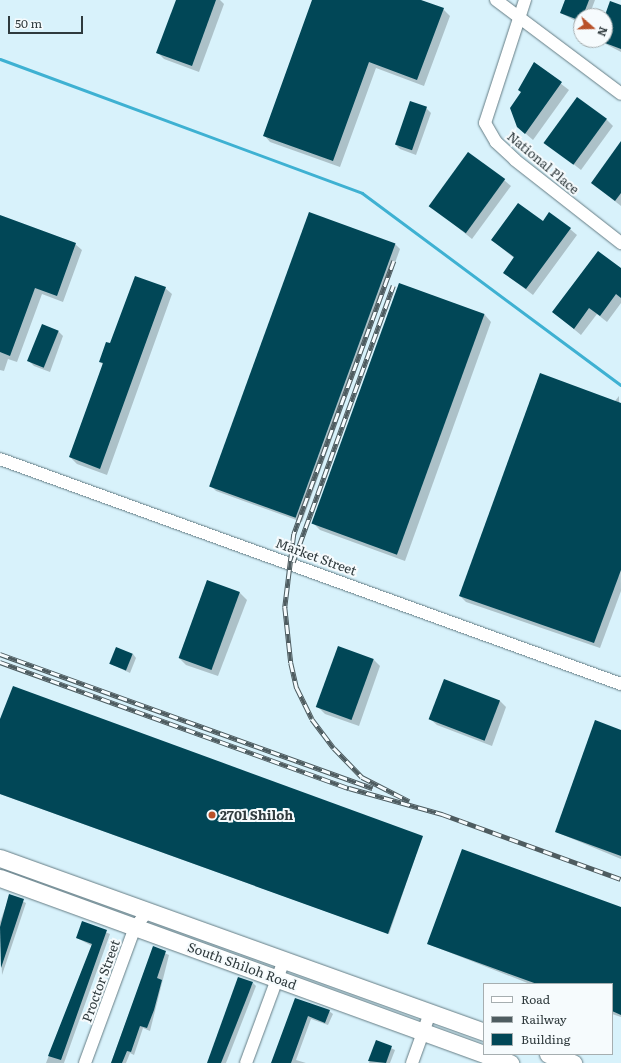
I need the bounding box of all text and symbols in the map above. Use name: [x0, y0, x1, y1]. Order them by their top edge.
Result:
scale bar: [10, 8, 85, 34]
north arrow: [573, 8, 613, 48]
text: 50 m: [15, 14, 42, 32]
text: N: [594, 25, 612, 39]
street label: National Place: [504, 129, 582, 197]
street label: Market Street: [273, 535, 359, 579]
place label: 2701 Shiloh: [220, 807, 293, 823]
marker: 2701 Shiloh: [207, 810, 217, 820]
street label: Proctor Street: [79, 938, 123, 1024]
street label: South Shiloh Road: [185, 939, 299, 993]
legend: [483, 983, 613, 1055]
text: Road: [521, 990, 550, 1008]
text: Railway: [521, 1010, 567, 1028]
text: Building: [521, 1030, 570, 1048]

